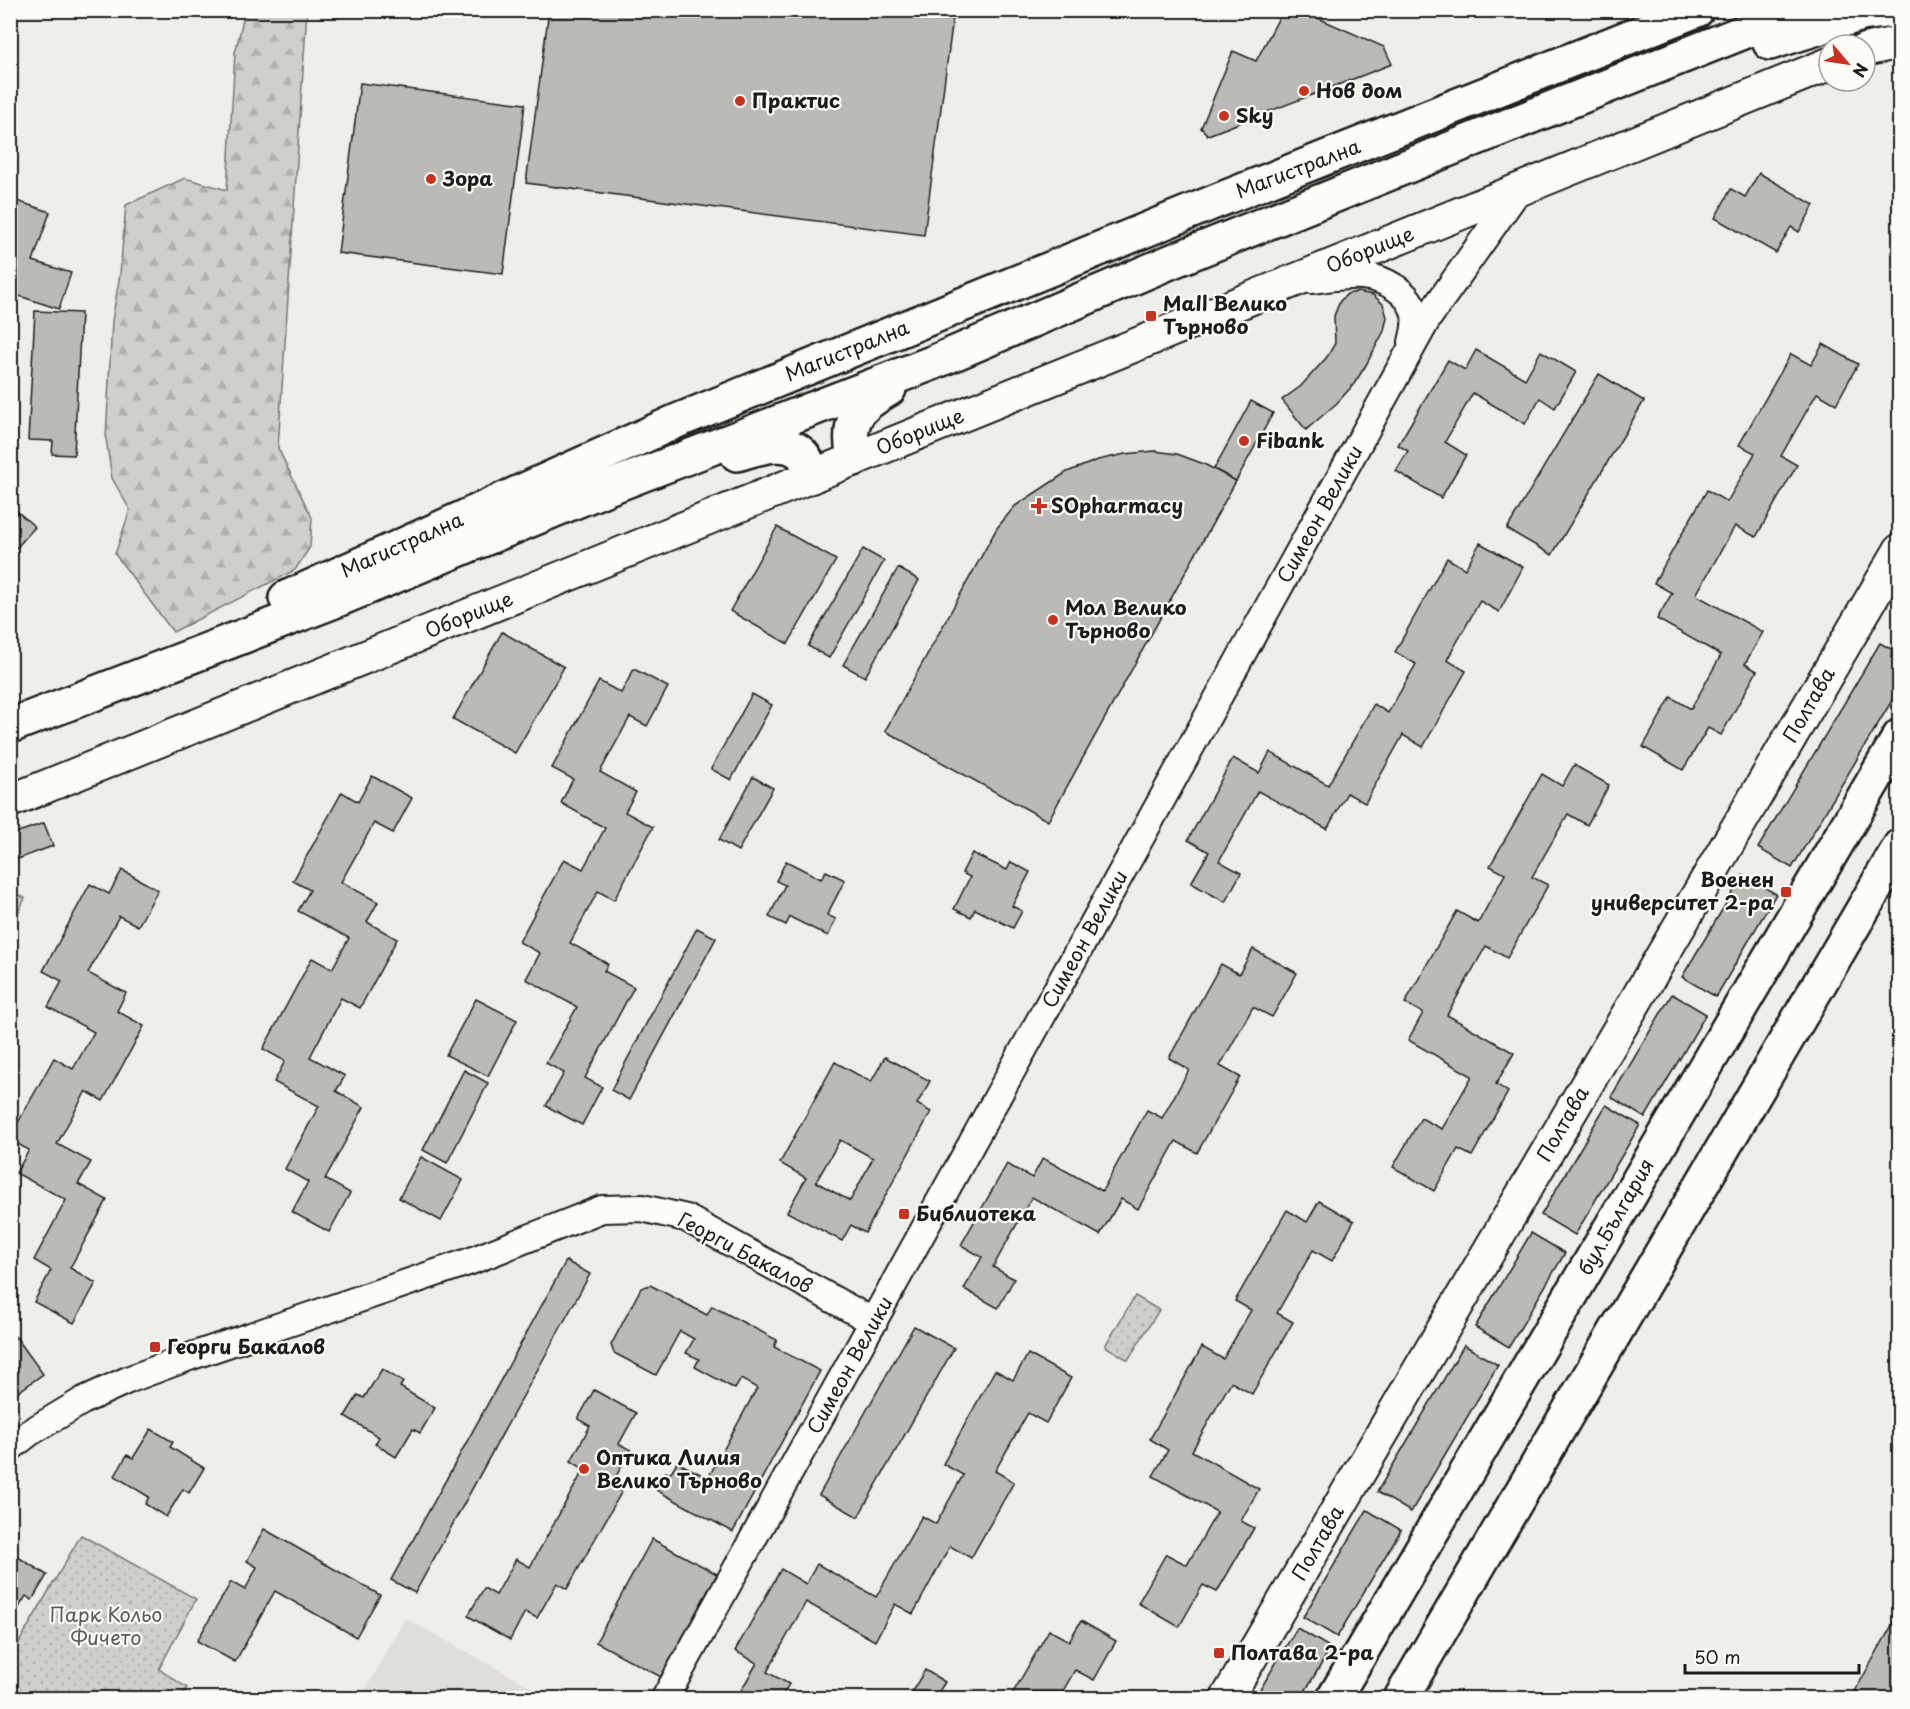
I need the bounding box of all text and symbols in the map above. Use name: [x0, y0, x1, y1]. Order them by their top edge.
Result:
north arrow: [1817, 33, 1877, 93]
text: N: [1847, 59, 1875, 82]
place label: Нов дом: [1316, 75, 1403, 105]
marker: Нов дом: [1297, 84, 1311, 98]
place label: Практис: [752, 85, 840, 115]
marker: Практис: [733, 94, 747, 108]
place label: Sky: [1236, 100, 1273, 130]
marker: Sky: [1217, 109, 1231, 123]
street label: Магистрална: [1231, 130, 1365, 206]
place label: Зора: [442, 163, 493, 193]
marker: Зора: [424, 172, 438, 186]
street label: Оборище: [1321, 218, 1418, 280]
place label: Mall Велико Търново: [1163, 288, 1287, 341]
marker: Mall Велико Търново: [1144, 309, 1158, 323]
street label: Магистрална: [780, 311, 914, 389]
street label: Оборище: [871, 400, 968, 462]
place label: Fibank: [1256, 425, 1325, 455]
marker: Fibank: [1237, 434, 1251, 448]
street label: Симеон Велики: [1269, 439, 1370, 588]
place label: SOpharmacy: [1051, 490, 1183, 520]
marker: SOpharmacy: [1032, 499, 1046, 513]
street label: Магистрална: [335, 503, 468, 585]
street label: Оборище: [420, 583, 517, 645]
place label: Мол Велико Търново: [1065, 592, 1187, 645]
marker: Мол Велико Търново: [1046, 613, 1060, 627]
street label: Полтава: [1775, 661, 1842, 748]
street label: Симеон Велики: [1034, 864, 1135, 1013]
place label: Военен университет 2-ра: [1591, 864, 1774, 917]
marker: Военен университет 2-ра: [1779, 885, 1793, 899]
street label: Полтава: [1529, 1080, 1596, 1167]
street label: бул.България: [1570, 1152, 1661, 1281]
place label: Библиотека: [916, 1198, 1036, 1228]
street label: Георги Бакалов: [673, 1204, 818, 1300]
marker: Библиотека: [897, 1207, 911, 1221]
street label: Симеон Велики: [799, 1290, 900, 1439]
place label: Георги Бакалов: [167, 1331, 325, 1361]
marker: Георги Бакалов: [148, 1340, 162, 1354]
place label: Оптика Лилия Велико Търново: [596, 1442, 762, 1495]
marker: Оптика Лилия Велико Търново: [577, 1462, 591, 1476]
street label: Полтава: [1284, 1499, 1351, 1586]
park label: Парк Кольо Фичето: [50, 1599, 162, 1652]
place label: Полтава 2-ра: [1231, 1637, 1374, 1667]
scale bar: [1685, 1637, 1859, 1675]
text: 50 m: [1694, 1643, 1741, 1670]
marker: Полтава 2-ра: [1212, 1646, 1226, 1660]

